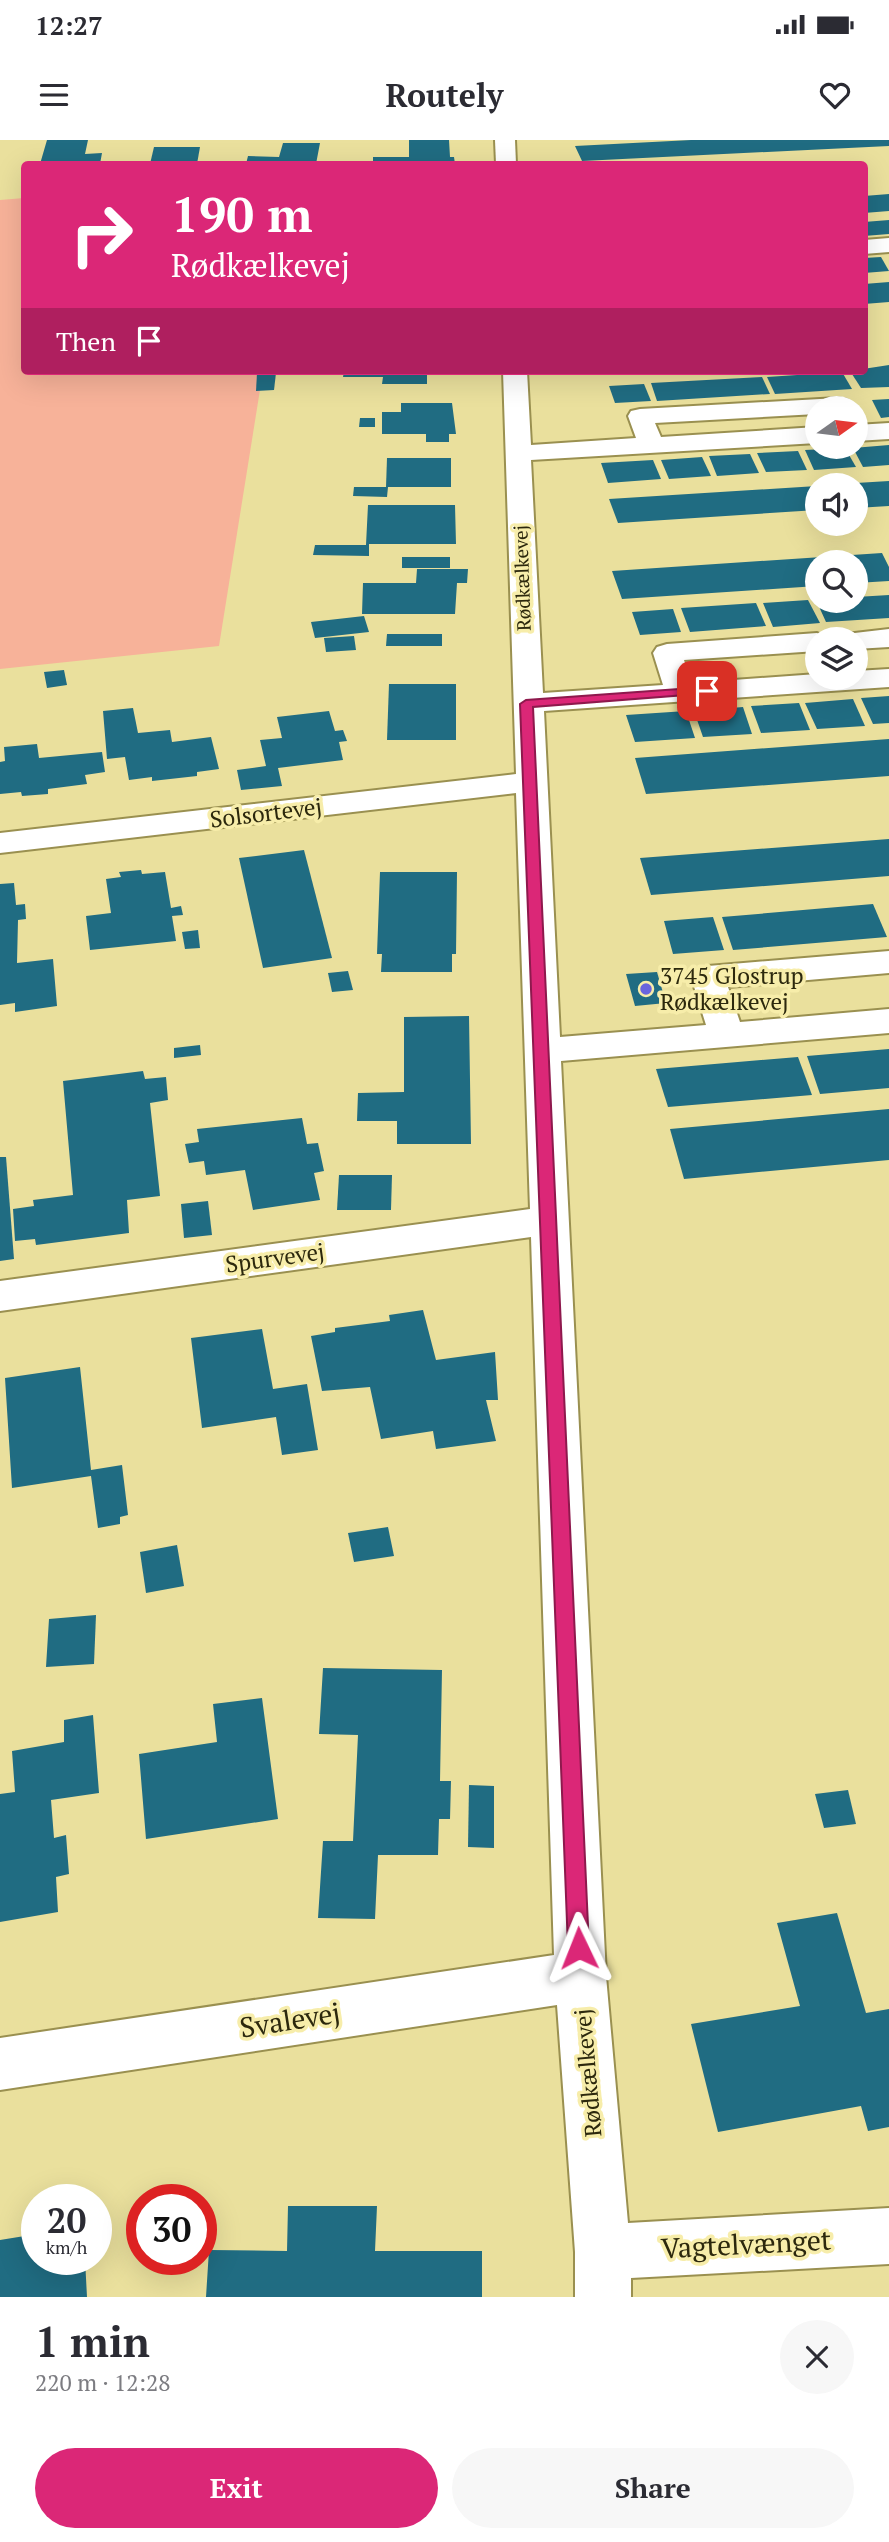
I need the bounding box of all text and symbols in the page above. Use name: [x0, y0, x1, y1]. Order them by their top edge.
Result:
text: 12:27: [35, 8, 103, 42]
text: Routely: [386, 74, 503, 116]
icon: menu: [35, 76, 73, 114]
icon: heart: [816, 76, 854, 114]
text: 190 m: [171, 181, 313, 246]
icon: right: [56, 189, 147, 280]
text: Rødkælkevej: [171, 244, 350, 286]
icon: arrive: [130, 322, 168, 360]
text: Then: [56, 324, 116, 358]
north arrow: [805, 396, 868, 458]
map controls: [805, 396, 868, 690]
button: sound: [805, 473, 868, 536]
street label: Rødkælkevej: [507, 525, 536, 632]
button: search: [805, 550, 868, 613]
button: layers: [805, 627, 868, 690]
pin: [677, 661, 737, 721]
icon: arrive: [688, 672, 726, 710]
street label: Solsortevej: [208, 790, 324, 835]
place label: 3745 Glostrup Rødkælkevej: [660, 960, 804, 1017]
marker: 3745 Glostrup Rødkælkevej: [638, 981, 654, 997]
street label: Spurvevej: [223, 1235, 326, 1280]
position arrow: [542, 1911, 616, 1985]
street label: Svalevej: [237, 1993, 343, 2046]
street label: Rødkælkevej: [566, 2008, 609, 2138]
speed limit sign: 30: [126, 2184, 217, 2275]
text: 20: [47, 2197, 86, 2243]
street label: Vagtelvænget: [660, 2221, 833, 2266]
text: km/h: [46, 2235, 87, 2259]
text: 1 min: [35, 2313, 150, 2369]
button: close: [780, 2320, 854, 2394]
text: 220 m · 12:28: [35, 2367, 170, 2398]
button: Exit: [35, 2448, 438, 2528]
button: Share: [452, 2448, 854, 2528]

